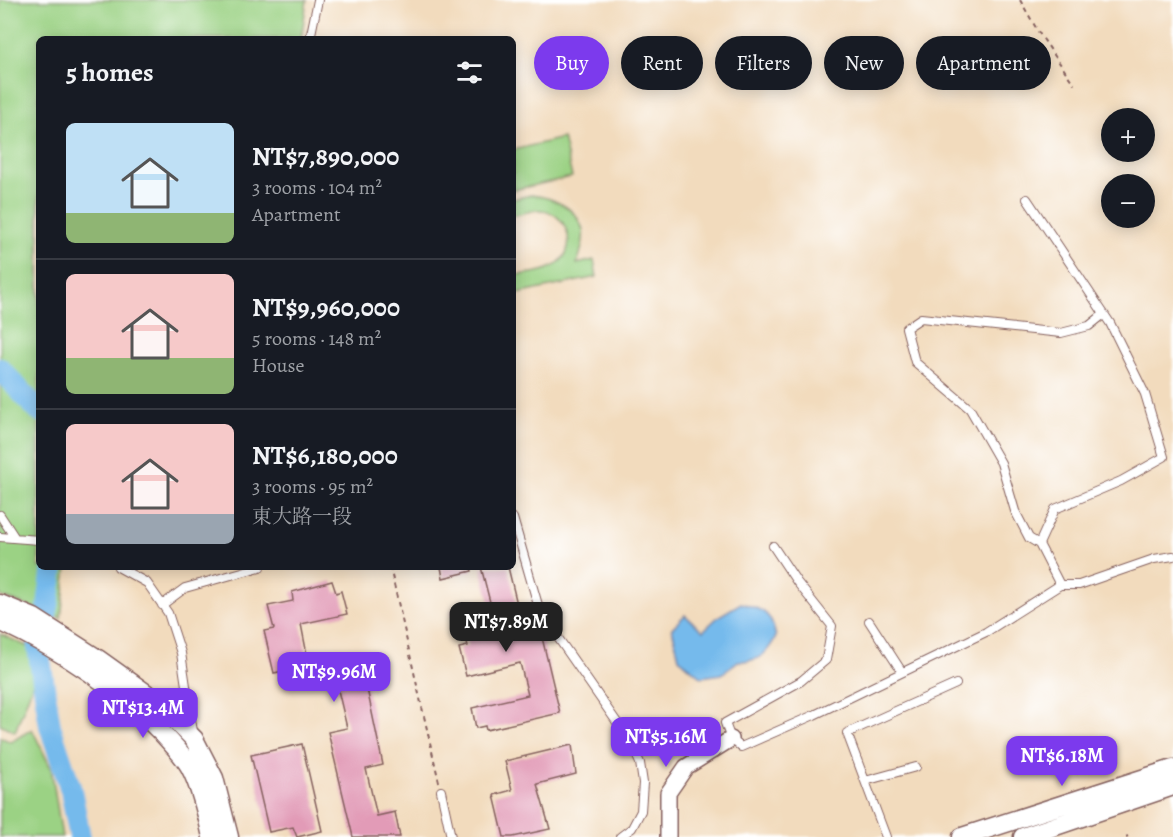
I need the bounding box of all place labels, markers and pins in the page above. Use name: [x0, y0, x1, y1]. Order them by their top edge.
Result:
pin: NT$7.89M: [444, 602, 568, 653]
pin: NT$9.96M: [272, 652, 396, 703]
pin: NT$13.4M: [81, 688, 205, 739]
pin: NT$5.16M: [604, 717, 728, 768]
pin: NT$6.18M: [1000, 736, 1124, 787]

